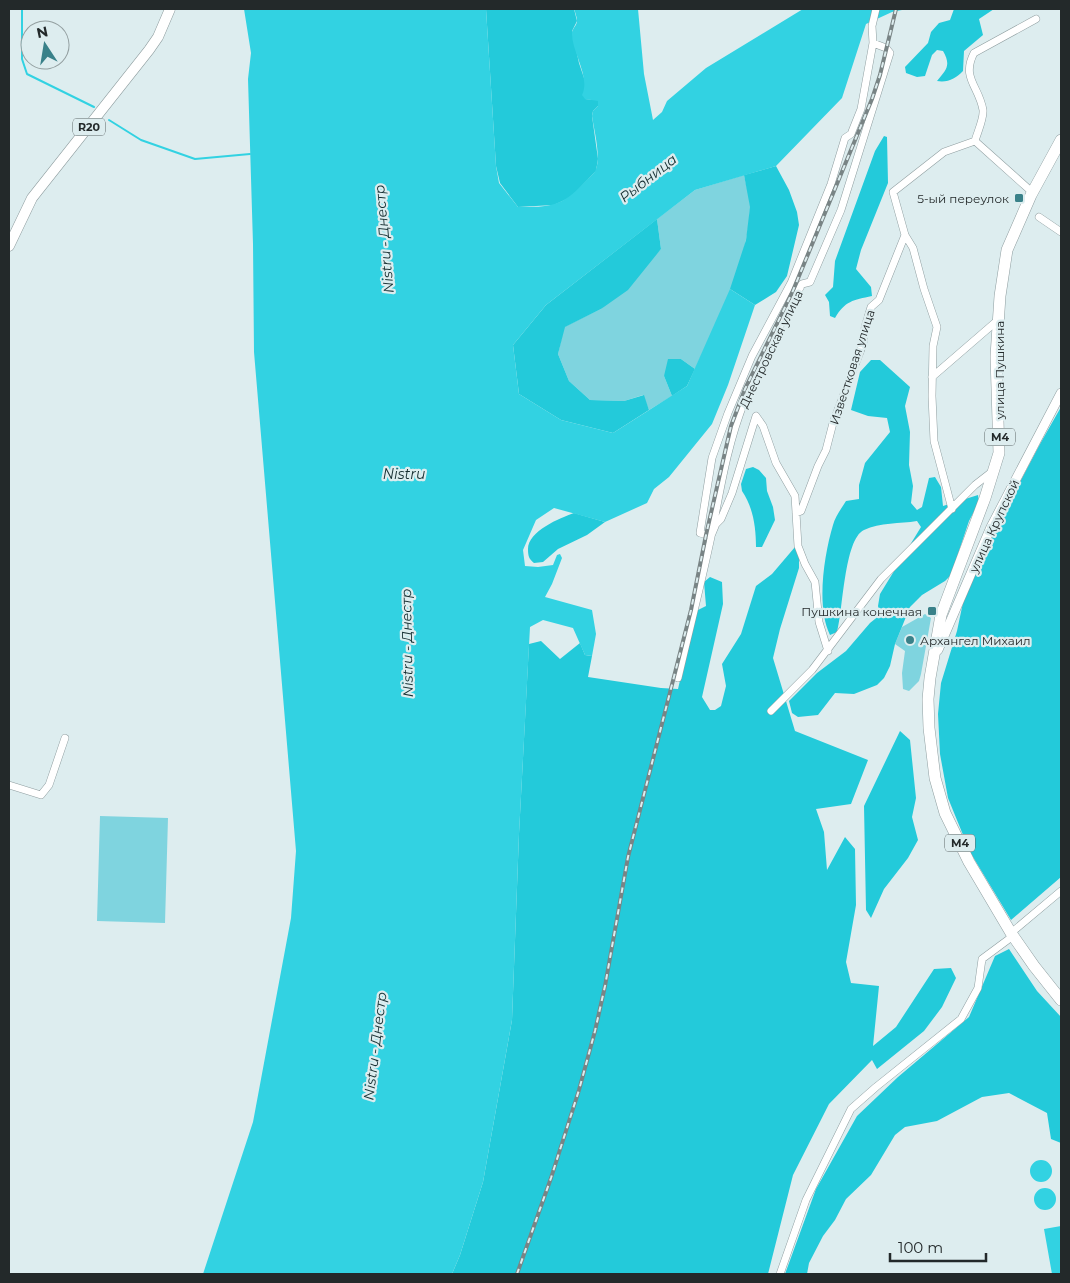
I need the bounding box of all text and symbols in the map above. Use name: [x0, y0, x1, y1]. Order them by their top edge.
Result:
north arrow: [20, 20, 70, 70]
text: N: [35, 22, 50, 42]
road number: R20: [73, 118, 105, 136]
water label: Рыбница: [616, 150, 680, 206]
water label: Nistru - Днестр: [370, 184, 398, 294]
place label: 5-ый переулок: [917, 191, 1009, 206]
marker: 5-ый переулок: [1013, 192, 1025, 204]
street label: Днестровская улица: [736, 288, 806, 410]
street label: Известковая улица: [826, 308, 878, 426]
street label: улица Пушкина: [992, 321, 1007, 420]
road number: M4: [985, 428, 1015, 446]
water label: Nistru: [383, 465, 425, 483]
street label: улица Крупской: [965, 477, 1022, 576]
water label: Nistru - Днестр: [397, 588, 417, 698]
place label: Пушкина конечная: [801, 604, 922, 619]
marker: Пушкина конечная: [926, 605, 938, 617]
place label: Архангел Михаил: [920, 633, 1031, 648]
marker: Архангел Михаил: [904, 634, 916, 646]
road number: M4: [945, 834, 975, 851]
water label: Nistru - Днестр: [359, 991, 391, 1101]
scale bar: [890, 1230, 986, 1262]
text: 100 m: [898, 1238, 943, 1257]

